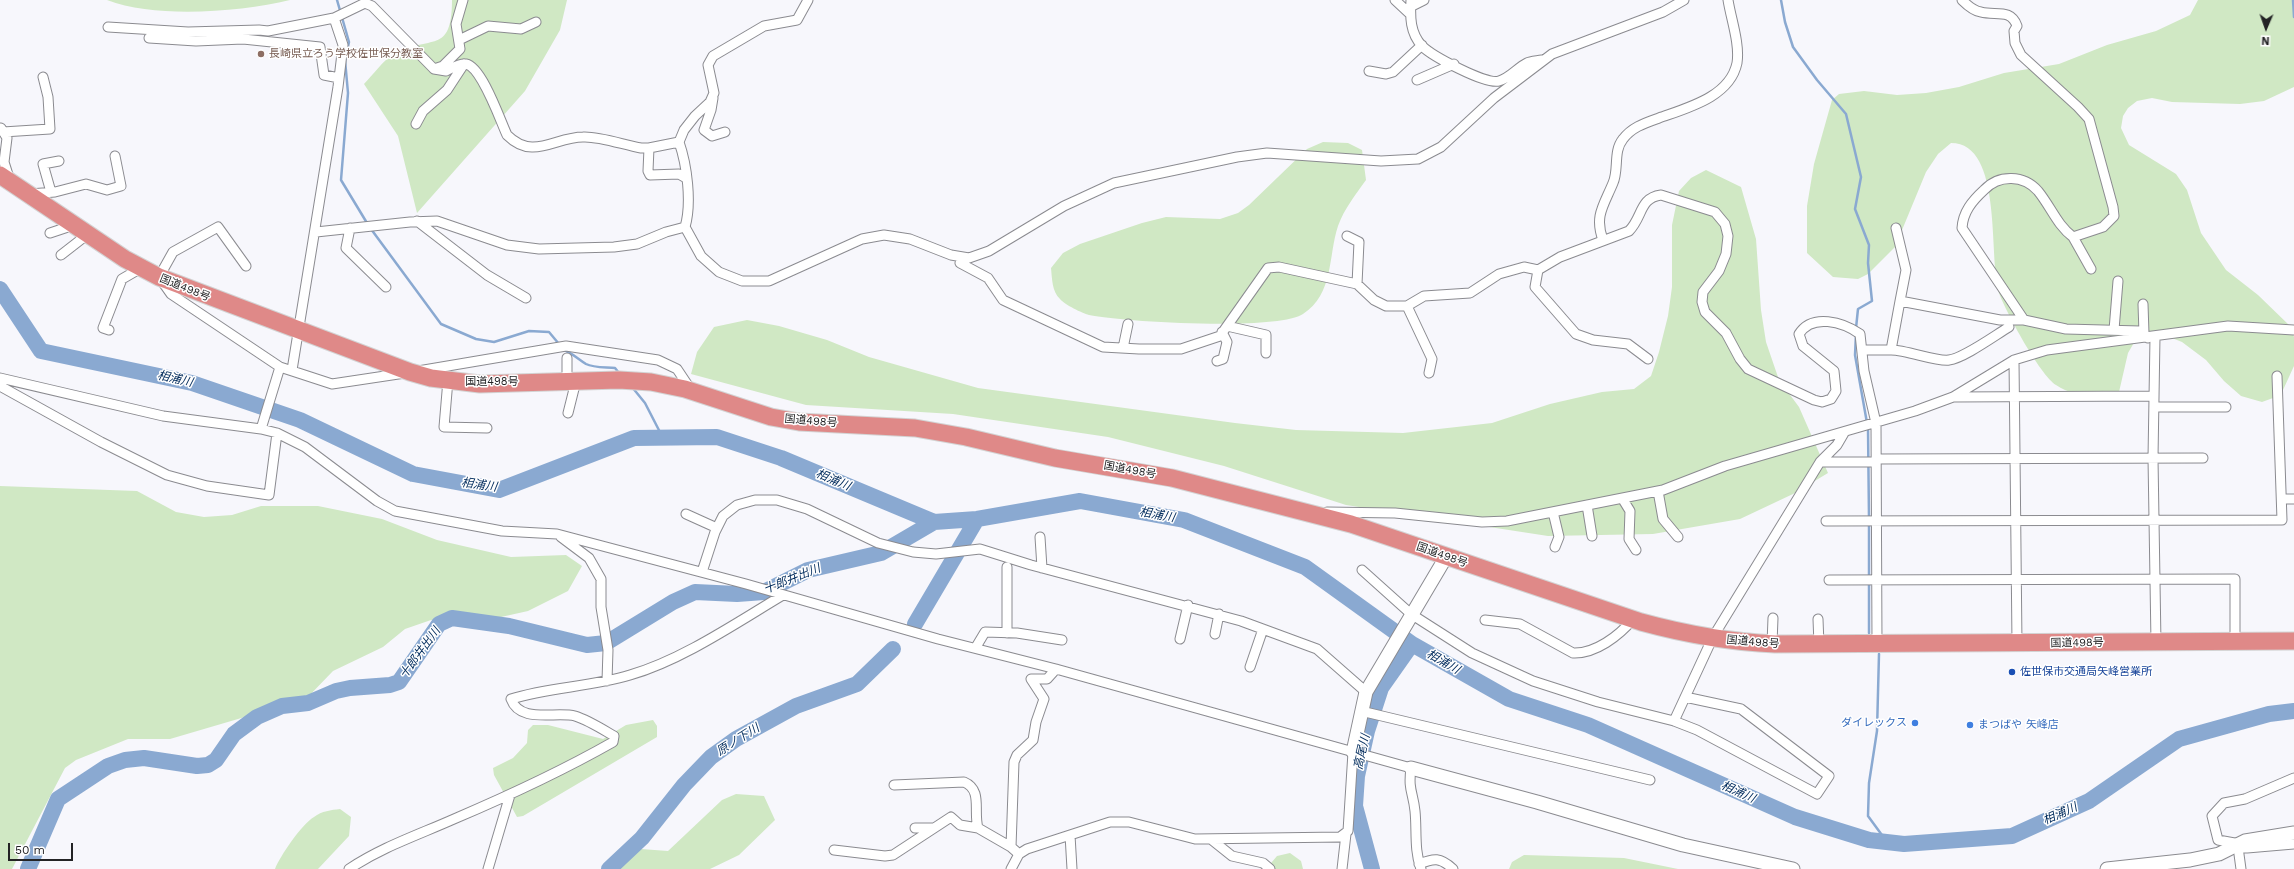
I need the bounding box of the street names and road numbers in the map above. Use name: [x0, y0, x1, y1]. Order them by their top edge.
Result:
street label: 国道498号: [158, 272, 212, 304]
street label: 国道498号: [465, 375, 519, 389]
street label: 国道498号: [784, 412, 838, 430]
street label: 国道498号: [1103, 459, 1157, 481]
street label: 国道498号: [1415, 540, 1469, 570]
street label: 国道498号: [1726, 633, 1780, 651]
street label: 国道498号: [2050, 636, 2104, 650]

